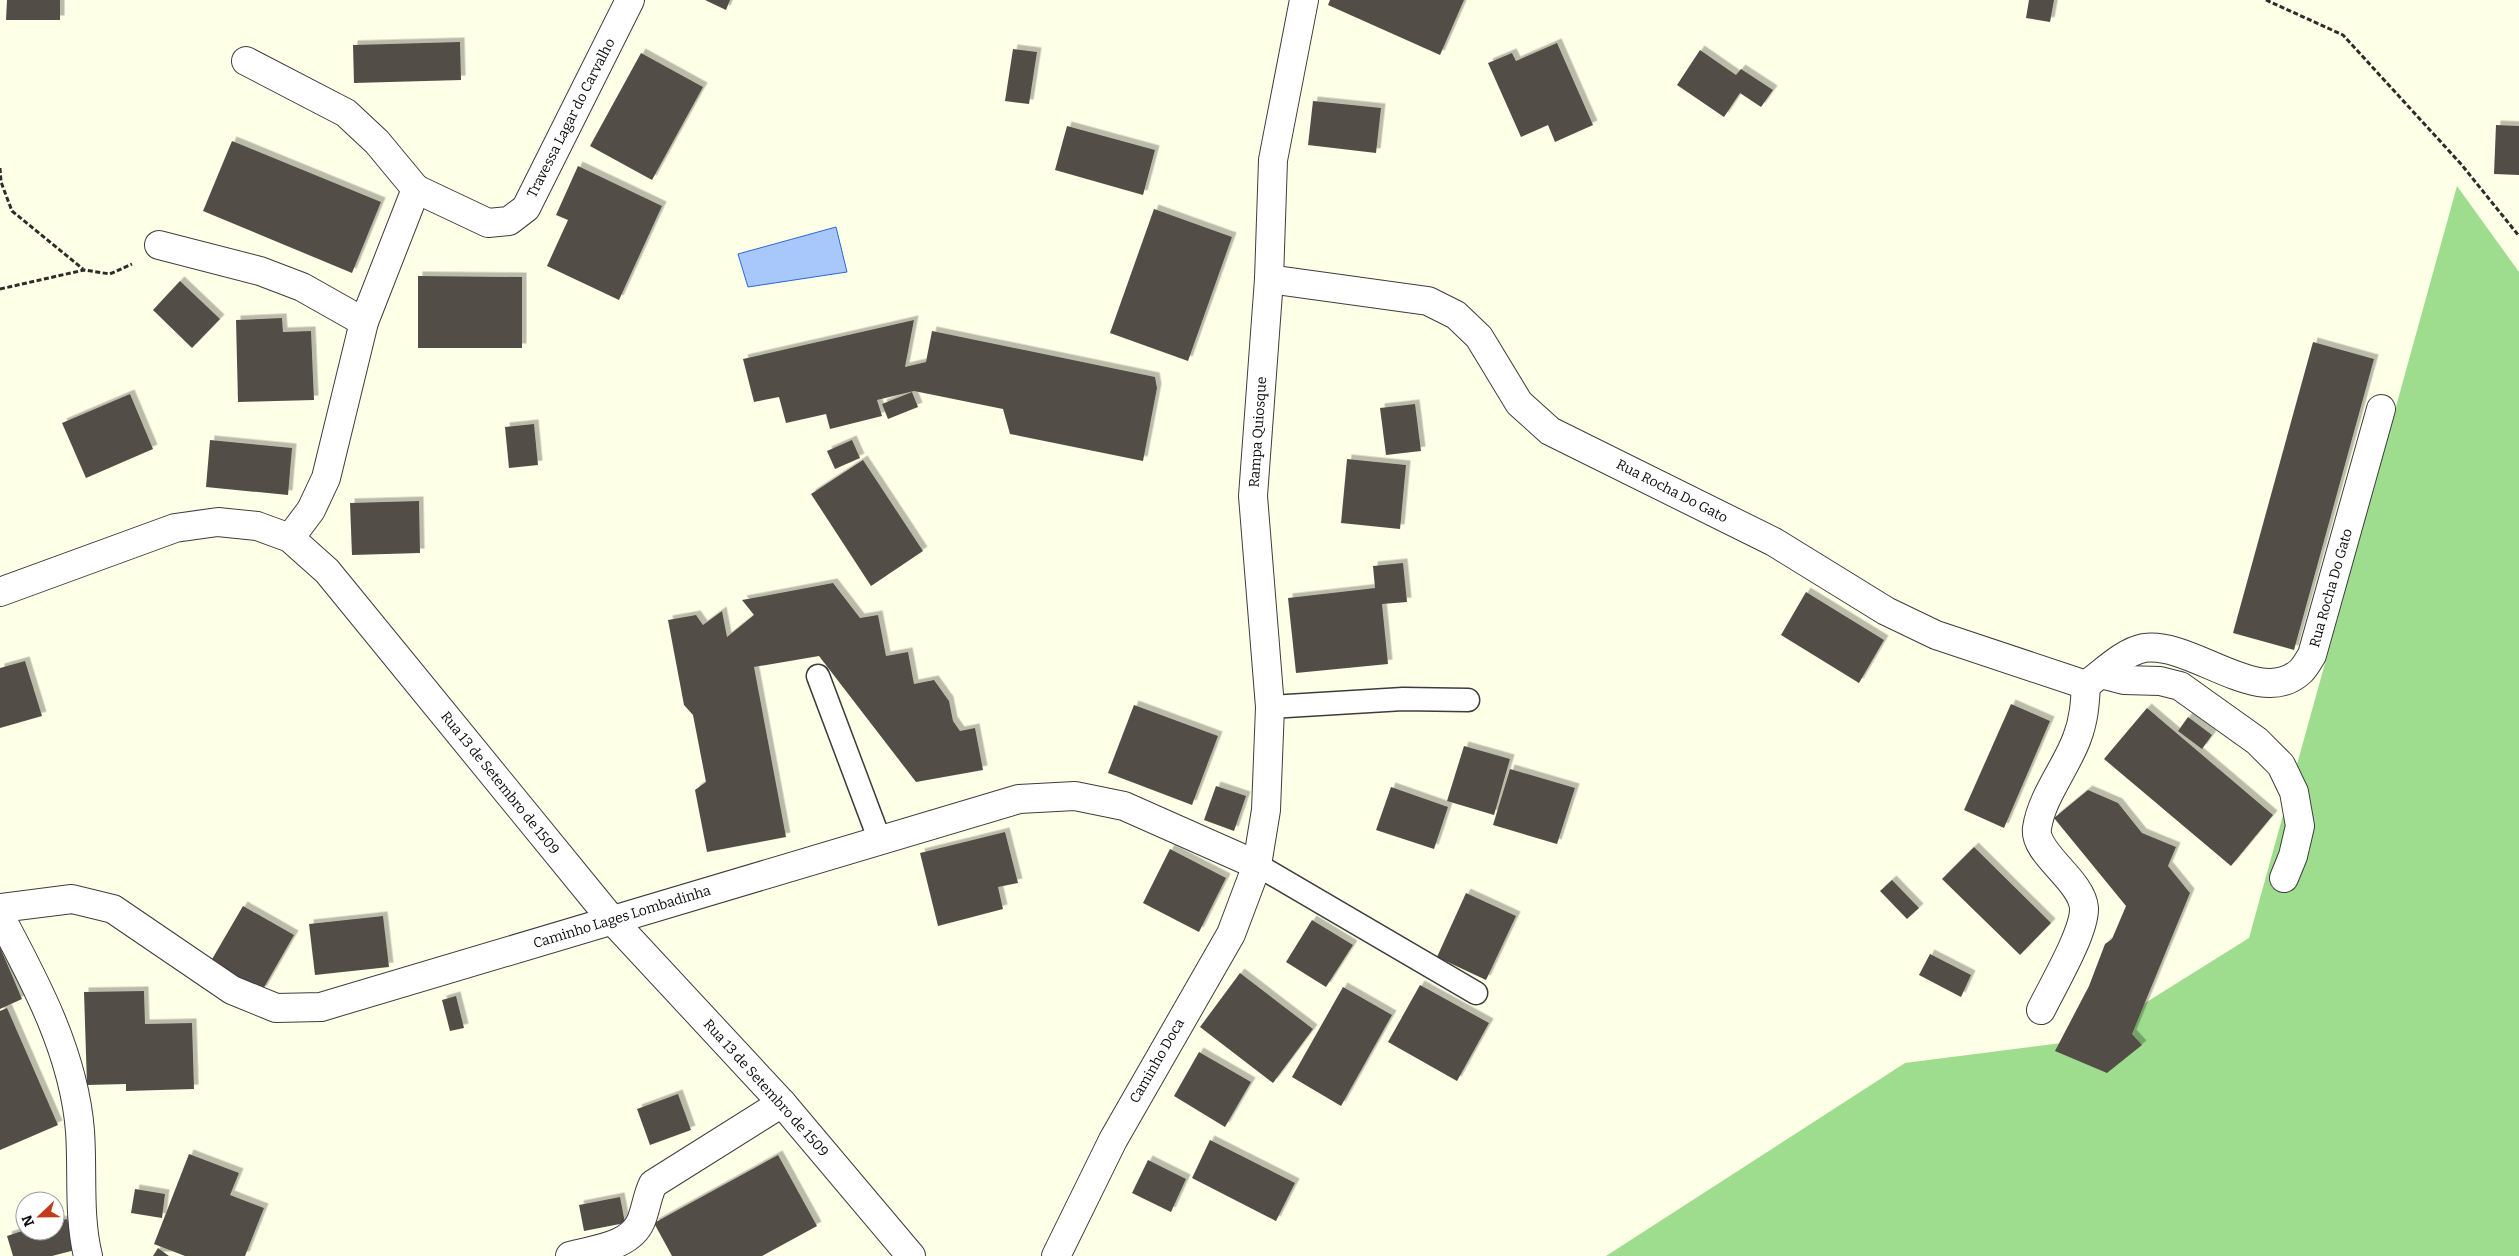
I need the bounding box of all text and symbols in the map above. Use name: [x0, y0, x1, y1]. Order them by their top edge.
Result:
street label: Travessa Lagar do Carvalho: [523, 36, 619, 200]
street label: Rampa Quiosque: [1246, 376, 1270, 488]
street label: Rua Rocha Do Gato: [1613, 456, 1731, 526]
street label: Rua Rocha Do Gato: [2306, 527, 2356, 649]
street label: Rua 13 de Setembro de 1509: [437, 708, 563, 858]
street label: Caminho Lages Lombadinha: [531, 882, 713, 952]
street label: Caminho Doca: [1126, 1015, 1188, 1106]
street label: Rua 13 de Setembro de 1509: [700, 1016, 832, 1160]
north arrow: [15, 1191, 65, 1241]
text: N: [18, 1212, 38, 1229]

